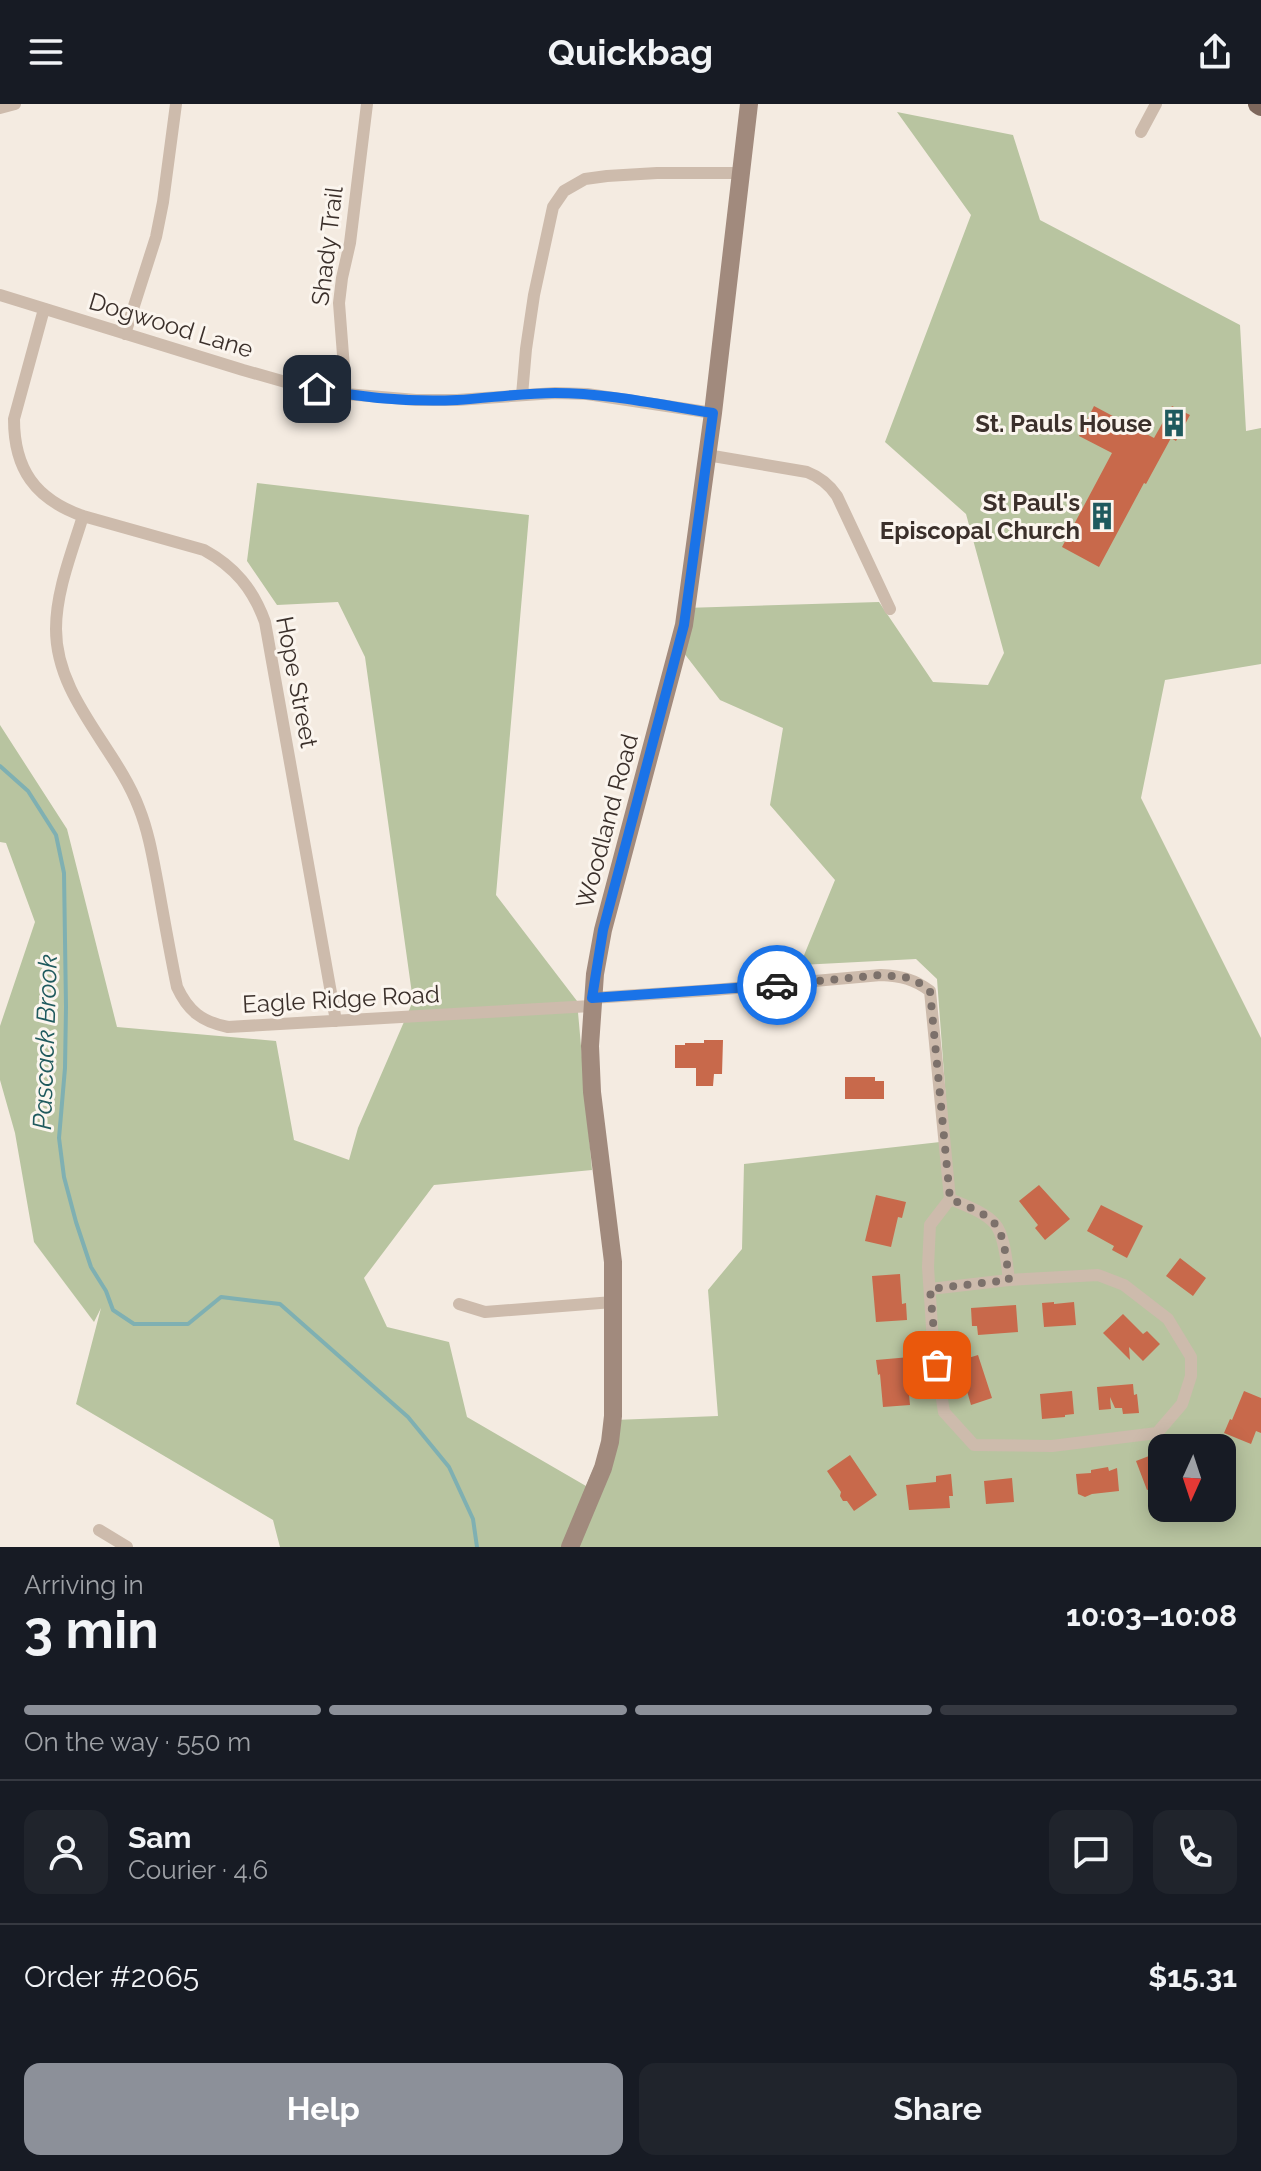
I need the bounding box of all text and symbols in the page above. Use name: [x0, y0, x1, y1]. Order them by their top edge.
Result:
icon: menu: [24, 30, 68, 74]
icon: share: [1193, 30, 1237, 74]
text: Quickbag: [548, 31, 713, 73]
street label: Shady Trail: [305, 184, 349, 307]
street label: Dogwood Lane: [85, 286, 257, 364]
pin: [283, 355, 351, 423]
icon: home: [295, 367, 339, 411]
building icon: St. Pauls House: [1159, 408, 1189, 438]
place label: St. Pauls House: [975, 409, 1152, 438]
place label: St Paul's Episcopal Church: [880, 488, 1080, 545]
building icon: St Paul's Episcopal Church: [1087, 501, 1117, 531]
street label: Hope Street: [270, 614, 324, 750]
street label: Woodland Road: [570, 731, 644, 911]
courier: [737, 945, 817, 1025]
water label: Pascack Brook: [27, 954, 63, 1130]
icon: car: [755, 963, 799, 1007]
street label: Eagle Ridge Road: [242, 979, 440, 1019]
pin: [903, 1331, 971, 1399]
icon: bag: [915, 1343, 959, 1387]
north arrow: [1148, 1434, 1236, 1522]
map controls: [1148, 1434, 1236, 1522]
text: Arriving in: [24, 1570, 144, 1600]
text: 10:03–10:08: [1066, 1598, 1237, 1633]
text: 3 min: [24, 1599, 159, 1660]
text: On the way · 550 m: [24, 1727, 251, 1757]
button: person: [24, 1810, 108, 1894]
button: chat: [1049, 1810, 1133, 1894]
button: phone: [1153, 1810, 1237, 1894]
text: Sam: [128, 1820, 191, 1855]
text: Courier · 4.6: [128, 1855, 268, 1885]
text: Order #2065: [24, 1959, 199, 1994]
text: $15.31: [1148, 1959, 1237, 1994]
button: Help: [24, 2063, 623, 2155]
button: Share: [639, 2063, 1237, 2155]

